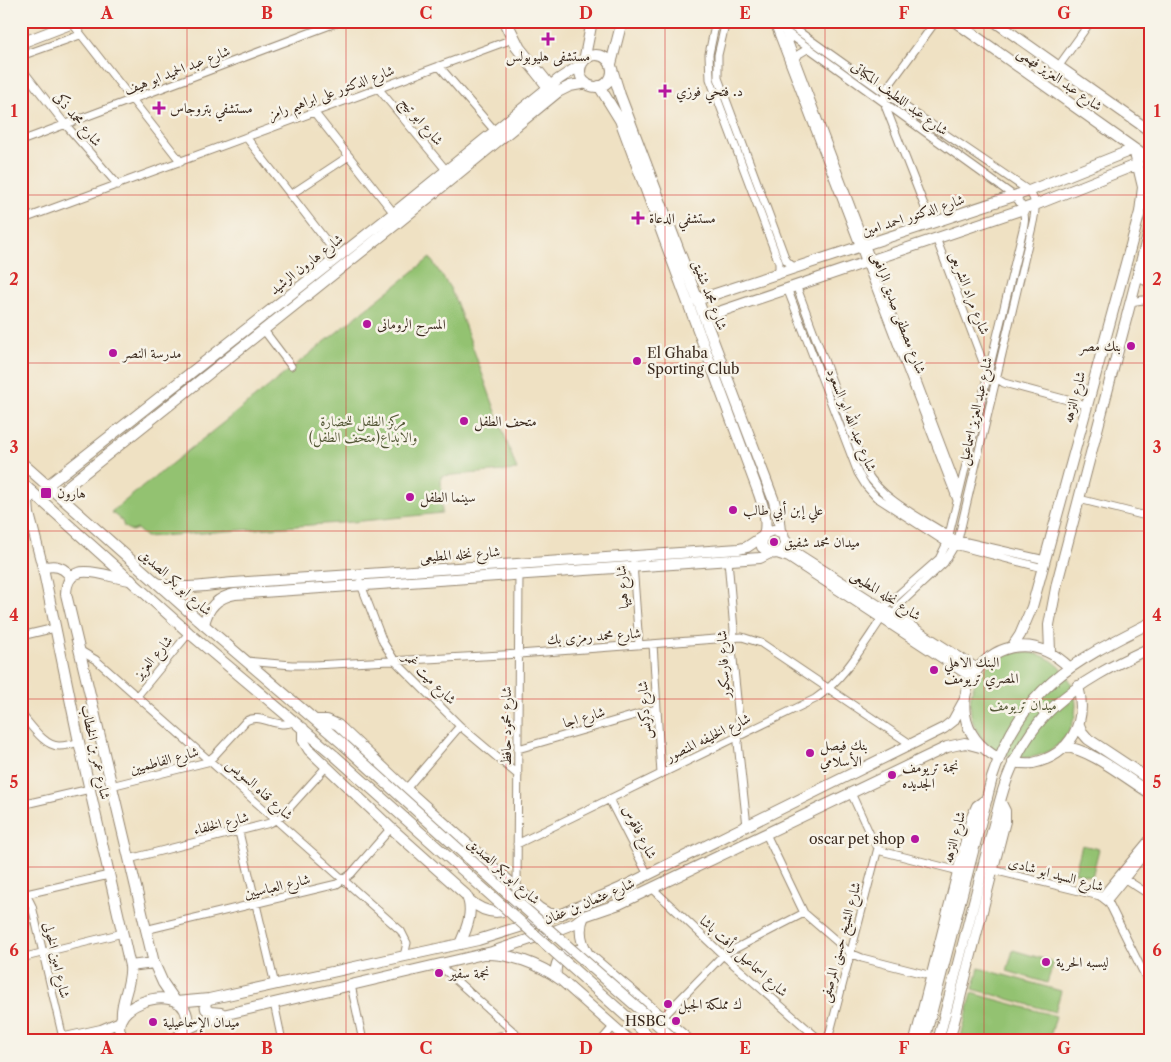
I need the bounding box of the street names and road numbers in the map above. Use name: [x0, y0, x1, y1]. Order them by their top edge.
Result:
street label: شارع عبد الحميد ابو هيف: [121, 41, 234, 101]
street label: شارع عبد العزيز فهمى: [1012, 43, 1106, 117]
street label: شارع عبد اللطيف المكباتى: [846, 57, 952, 142]
street label: شارع الدكتور على ابراهيم رامز: [265, 61, 398, 128]
street label: شارع محمد ذكى: [48, 88, 106, 152]
street label: شارع ابو تيج: [393, 93, 448, 152]
street label: شارع الدكتور احمد امين: [860, 190, 967, 243]
street label: شارع هارون الرشيد: [266, 230, 348, 301]
street label: شارع مراد الشريعى: [943, 249, 994, 338]
street label: شارع مصطفى صديق الرافعى: [865, 250, 930, 377]
street label: شارع محمد شفيق: [686, 257, 732, 334]
street label: شارع عبد العزيز اسماعيل: [954, 355, 999, 468]
street label: شارع عبد الله ابو السعود: [820, 365, 883, 475]
street label: شارع النزهه: [1058, 369, 1092, 426]
street label: شارع نخله المطيعى: [419, 542, 501, 569]
street label: شارع ابو بكر الصديق: [134, 545, 216, 621]
street label: شارع هيها: [611, 564, 636, 610]
street label: شارع نخله المطيعى: [846, 566, 925, 627]
street label: شارع محمد رمزى بك: [546, 624, 642, 651]
street label: شارع فارسكور: [712, 630, 737, 700]
street label: شارع العزيز: [128, 632, 179, 686]
street label: شارع ميت غمر: [396, 646, 460, 710]
street label: شارع دكرنس: [633, 680, 658, 740]
street label: شارع محمود حافظ: [497, 686, 518, 766]
street label: شارع اجا: [561, 702, 608, 734]
street label: شارع عمر بن الخطاب: [74, 703, 115, 802]
street label: شارع الخليفه المنصور: [661, 709, 755, 769]
street label: شارع الفاطميين: [128, 742, 201, 781]
street label: شارع قناه السويس: [221, 754, 297, 826]
street label: شارع فاقوس: [616, 802, 661, 863]
street label: شارع الخلفاء: [191, 807, 251, 841]
street label: شارع النزهه: [938, 809, 972, 866]
street label: شارع ابو بكر الصديق: [462, 834, 544, 910]
street label: شارع السيد ابو شادى: [1006, 853, 1106, 898]
street label: شارع العباسيين: [242, 870, 313, 905]
street label: شارع عثمان بن عفان: [541, 874, 638, 931]
street label: شارع الشيخ حسنى المرصفى: [815, 880, 869, 1005]
street label: شارع اسماعيل رأفت باشا: [694, 911, 793, 1003]
street label: شارع امين الخولى: [37, 920, 75, 1001]

